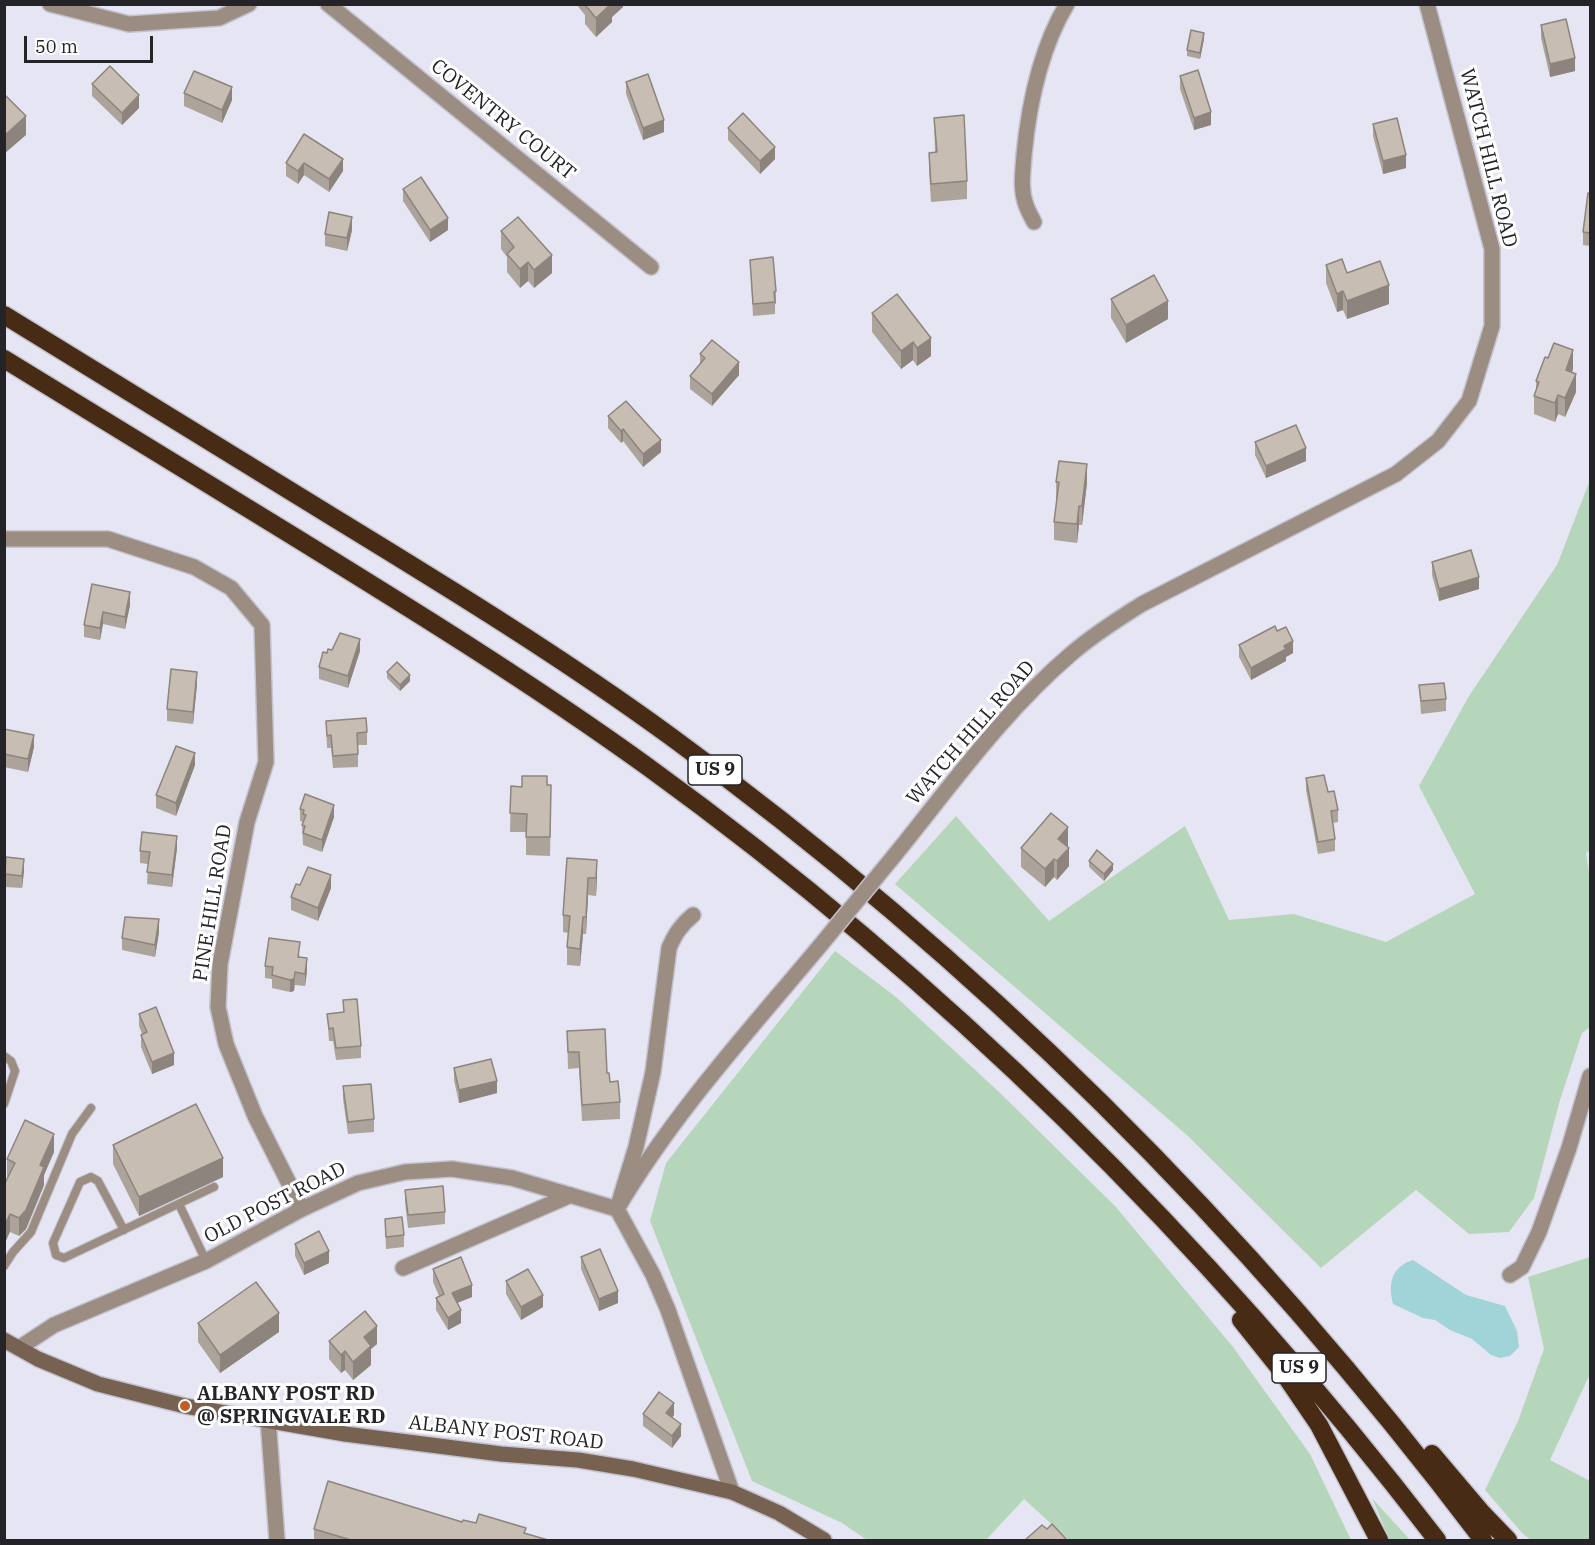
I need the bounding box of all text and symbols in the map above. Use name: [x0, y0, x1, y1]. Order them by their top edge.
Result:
scale bar: [27, 24, 156, 62]
text: 50 m: [35, 35, 78, 58]
street label: COVENTRY COURT: [426, 54, 580, 186]
street label: WATCH HILL ROAD: [1454, 66, 1522, 250]
street label: WATCH HILL ROAD: [902, 656, 1040, 810]
road number: US 9: [688, 755, 742, 785]
street label: PINE HILL ROAD: [189, 823, 237, 983]
street label: OLD POST ROAD: [200, 1157, 350, 1249]
road number: US 9: [1272, 1353, 1326, 1383]
place label: ALBANY POST RD @ SPRINGVALE RD: [197, 1382, 386, 1429]
marker: ALBANY POST RD @ SPRINGVALE RD: [178, 1399, 192, 1413]
street label: ALBANY POST ROAD: [407, 1411, 605, 1455]

